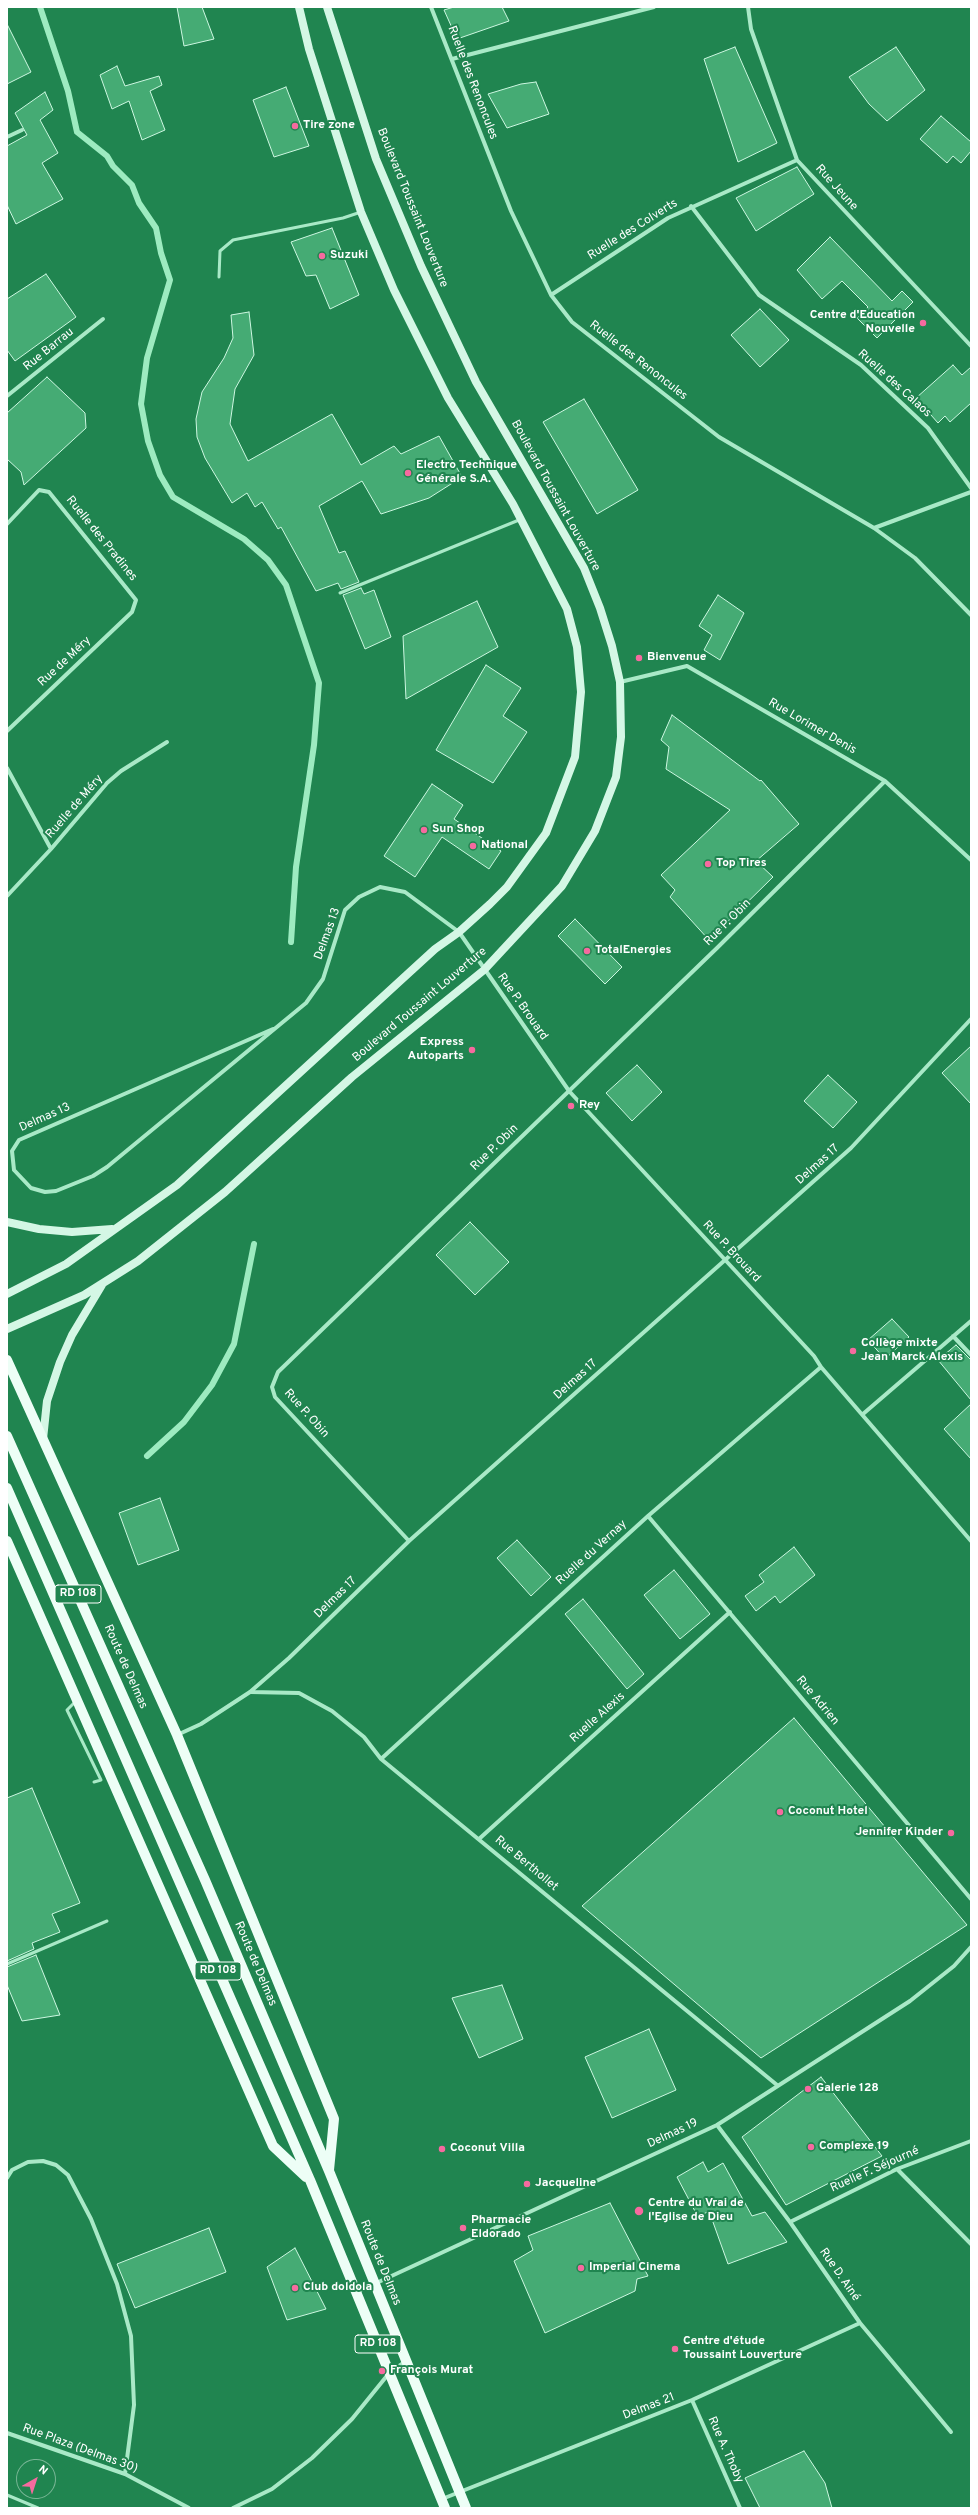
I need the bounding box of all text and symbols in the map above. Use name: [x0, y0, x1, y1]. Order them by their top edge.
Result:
street label: Ruelle des Renoncules: [444, 24, 500, 142]
place label: Tire zone: [303, 119, 355, 133]
marker: Tire zone: [290, 121, 300, 131]
street label: Boulevard Toussaint Louverture: [373, 126, 451, 290]
street label: Rue Jeune: [812, 162, 860, 214]
street label: Ruelle des Colverts: [585, 197, 681, 263]
place label: Suzuki: [330, 249, 368, 263]
marker: Suzuki: [317, 251, 327, 261]
place label: Centre d'Education Nouvelle: [810, 309, 915, 337]
street label: Ruelle des Renoncules: [586, 318, 690, 404]
marker: Centre d'Education Nouvelle: [918, 318, 928, 328]
street label: Rue Barrau: [21, 325, 77, 375]
street label: Ruelle des Calaos: [854, 347, 934, 421]
street label: Boulevard Toussaint Louverture: [507, 418, 603, 574]
place label: Electro Technique Générale S.A.: [416, 459, 517, 487]
marker: Electro Technique Générale S.A.: [403, 468, 413, 478]
street label: Ruelle des Pradines: [62, 494, 140, 584]
street label: Rue de Méry: [36, 634, 94, 690]
place label: Bienvenue: [647, 651, 706, 665]
marker: Bienvenue: [634, 653, 644, 663]
street label: Rue Lorimer Denis: [765, 696, 859, 758]
street label: Ruelle de Méry: [43, 772, 107, 842]
place label: Sun Shop: [432, 823, 485, 837]
marker: Sun Shop: [419, 825, 429, 835]
place label: National: [481, 839, 528, 853]
marker: National: [468, 841, 478, 851]
place label: Top Tires: [716, 857, 767, 871]
marker: Top Tires: [703, 859, 713, 869]
street label: Rue P. Obin: [701, 896, 755, 950]
street label: Delmas 13: [312, 906, 344, 962]
place label: TotalEnergies: [595, 944, 671, 958]
street label: Boulevard Toussaint Louverture: [350, 945, 490, 1065]
marker: TotalEnergies: [582, 946, 592, 956]
street label: Rue P. Brouard: [494, 971, 550, 1043]
place label: Express Autoparts: [408, 1036, 464, 1064]
marker: Express Autoparts: [467, 1045, 477, 1055]
place label: Rey: [579, 1099, 600, 1113]
street label: Delmas 13: [17, 1100, 73, 1136]
marker: Rey: [566, 1101, 576, 1111]
street label: Rue P. Obin: [468, 1122, 522, 1174]
street label: Delmas 17: [793, 1142, 843, 1188]
street label: Rue P. Brouard: [699, 1218, 763, 1286]
place label: Collège mixte Jean Marck Alexis: [861, 1337, 963, 1365]
marker: Collège mixte Jean Marck Alexis: [848, 1346, 858, 1356]
street label: Delmas 17: [551, 1357, 601, 1403]
street label: Rue P. Obin: [280, 1387, 332, 1441]
street label: Ruelle du Vernay: [554, 1517, 630, 1589]
street label: Delmas 17: [312, 1574, 360, 1622]
road number: RD 108: [55, 1585, 101, 1603]
street label: Route de Delmas: [100, 1623, 150, 1711]
street label: Rue Adrien: [792, 1674, 842, 1728]
street label: Ruelle Alexis: [568, 1690, 628, 1746]
place label: Coconut Hotel: [788, 1805, 868, 1819]
marker: Coconut Hotel: [775, 1807, 785, 1817]
place label: Jennifer Kinder: [855, 1826, 943, 1840]
marker: Jennifer Kinder: [946, 1828, 956, 1838]
street label: Rue Berthollet: [491, 1833, 561, 1895]
street label: Route de Delmas: [231, 1919, 279, 2009]
road number: RD 108: [195, 1962, 241, 1980]
place label: Galerie 128: [816, 2082, 879, 2096]
marker: Galerie 128: [803, 2084, 813, 2094]
street label: Delmas 19: [645, 2116, 701, 2152]
place label: Complexe 19: [819, 2140, 889, 2154]
place label: Coconut Villa: [450, 2142, 525, 2156]
marker: Complexe 19: [806, 2142, 816, 2152]
marker: Coconut Villa: [437, 2144, 447, 2154]
street label: Ruelle F. Séjourné: [828, 2144, 922, 2196]
place label: Jacqueline: [535, 2177, 596, 2191]
marker: Jacqueline: [522, 2179, 532, 2189]
place label: Centre du Vrai de l'Eglise de Dieu: [648, 2197, 744, 2225]
marker: Centre du Vrai de l'Eglise de Dieu: [633, 2205, 645, 2217]
place label: Pharmacie Eldorado: [471, 2214, 531, 2242]
street label: Route de Delmas: [356, 2218, 404, 2308]
marker: Pharmacie Eldorado: [458, 2223, 468, 2233]
street label: Rue D. Ainé: [815, 2246, 863, 2304]
place label: Imperial Cinema: [589, 2261, 681, 2275]
marker: Imperial Cinema: [576, 2263, 586, 2273]
place label: Club doldola: [303, 2281, 372, 2295]
marker: Club doldola: [290, 2283, 300, 2293]
road number: RD 108: [355, 2335, 401, 2353]
place label: Centre d'étude Toussaint Louverture: [683, 2335, 802, 2363]
marker: Centre d'étude Toussaint Louverture: [670, 2344, 680, 2354]
place label: François Murat: [390, 2364, 473, 2378]
marker: François Murat: [377, 2366, 387, 2376]
street label: Delmas 21: [621, 2391, 677, 2423]
street label: Rue A. Thoby: [704, 2415, 746, 2485]
street label: Rue Plaza (Delmas 30): [20, 2421, 140, 2477]
north arrow: [16, 2459, 56, 2499]
text: N: [35, 2463, 50, 2478]

